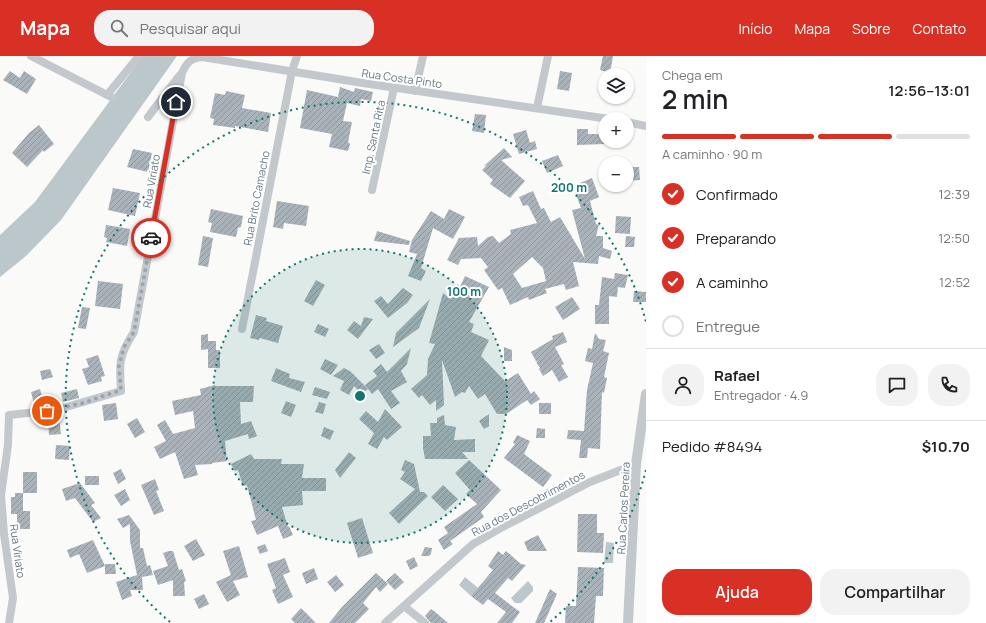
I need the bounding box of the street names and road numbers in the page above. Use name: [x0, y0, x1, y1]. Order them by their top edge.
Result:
street label: Rua Costa Pinto: [361, 65, 444, 91]
street label: Imp. Santa Rita: [358, 99, 388, 175]
street label: Rua Brito Camacho: [239, 149, 273, 247]
street label: Rua Viriato: [139, 153, 163, 209]
street label: Rua Carlos Pereira: [613, 461, 633, 555]
street label: Rua dos Descobrimentos: [469, 467, 587, 539]
street label: Rua Viriato: [7, 523, 29, 579]

